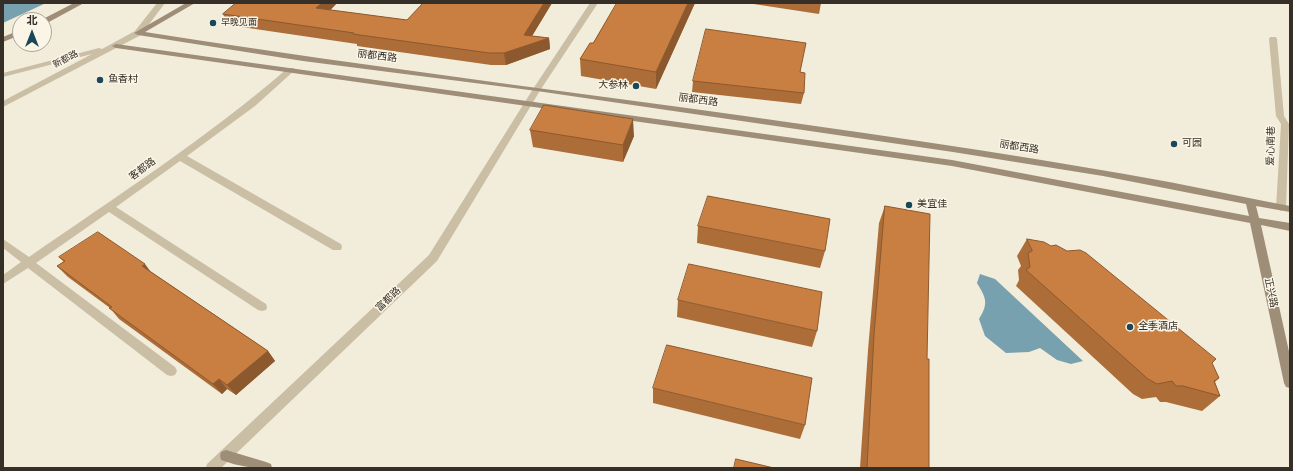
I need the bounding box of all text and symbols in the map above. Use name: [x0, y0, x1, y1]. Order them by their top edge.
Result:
north arrow: [12, 12, 52, 52]
text: 北: [27, 14, 38, 28]
marker: 早晚见面: [208, 18, 218, 28]
place label: 早晚见面: [221, 18, 257, 28]
street label: 新都路: [52, 49, 80, 71]
street label: 丽都西路: [356, 49, 398, 65]
place label: 鱼香村: [108, 74, 138, 86]
marker: 鱼香村: [95, 75, 105, 85]
place label: 大参林: [598, 80, 628, 92]
marker: 大参林: [631, 81, 641, 91]
street label: 丽都西路: [677, 92, 719, 110]
street label: 爱心南巷: [1266, 126, 1278, 166]
place label: 可园: [1182, 138, 1202, 150]
street label: 丽都西路: [998, 139, 1040, 157]
marker: 可园: [1169, 139, 1179, 149]
street label: 客都路: [127, 156, 159, 184]
place label: 美宜佳: [917, 199, 947, 211]
marker: 美宜佳: [904, 200, 914, 210]
street label: 正兴路: [1261, 277, 1279, 309]
street label: 富都路: [374, 285, 404, 315]
place label: 全季酒店: [1138, 321, 1178, 333]
marker: 全季酒店: [1125, 322, 1135, 332]

